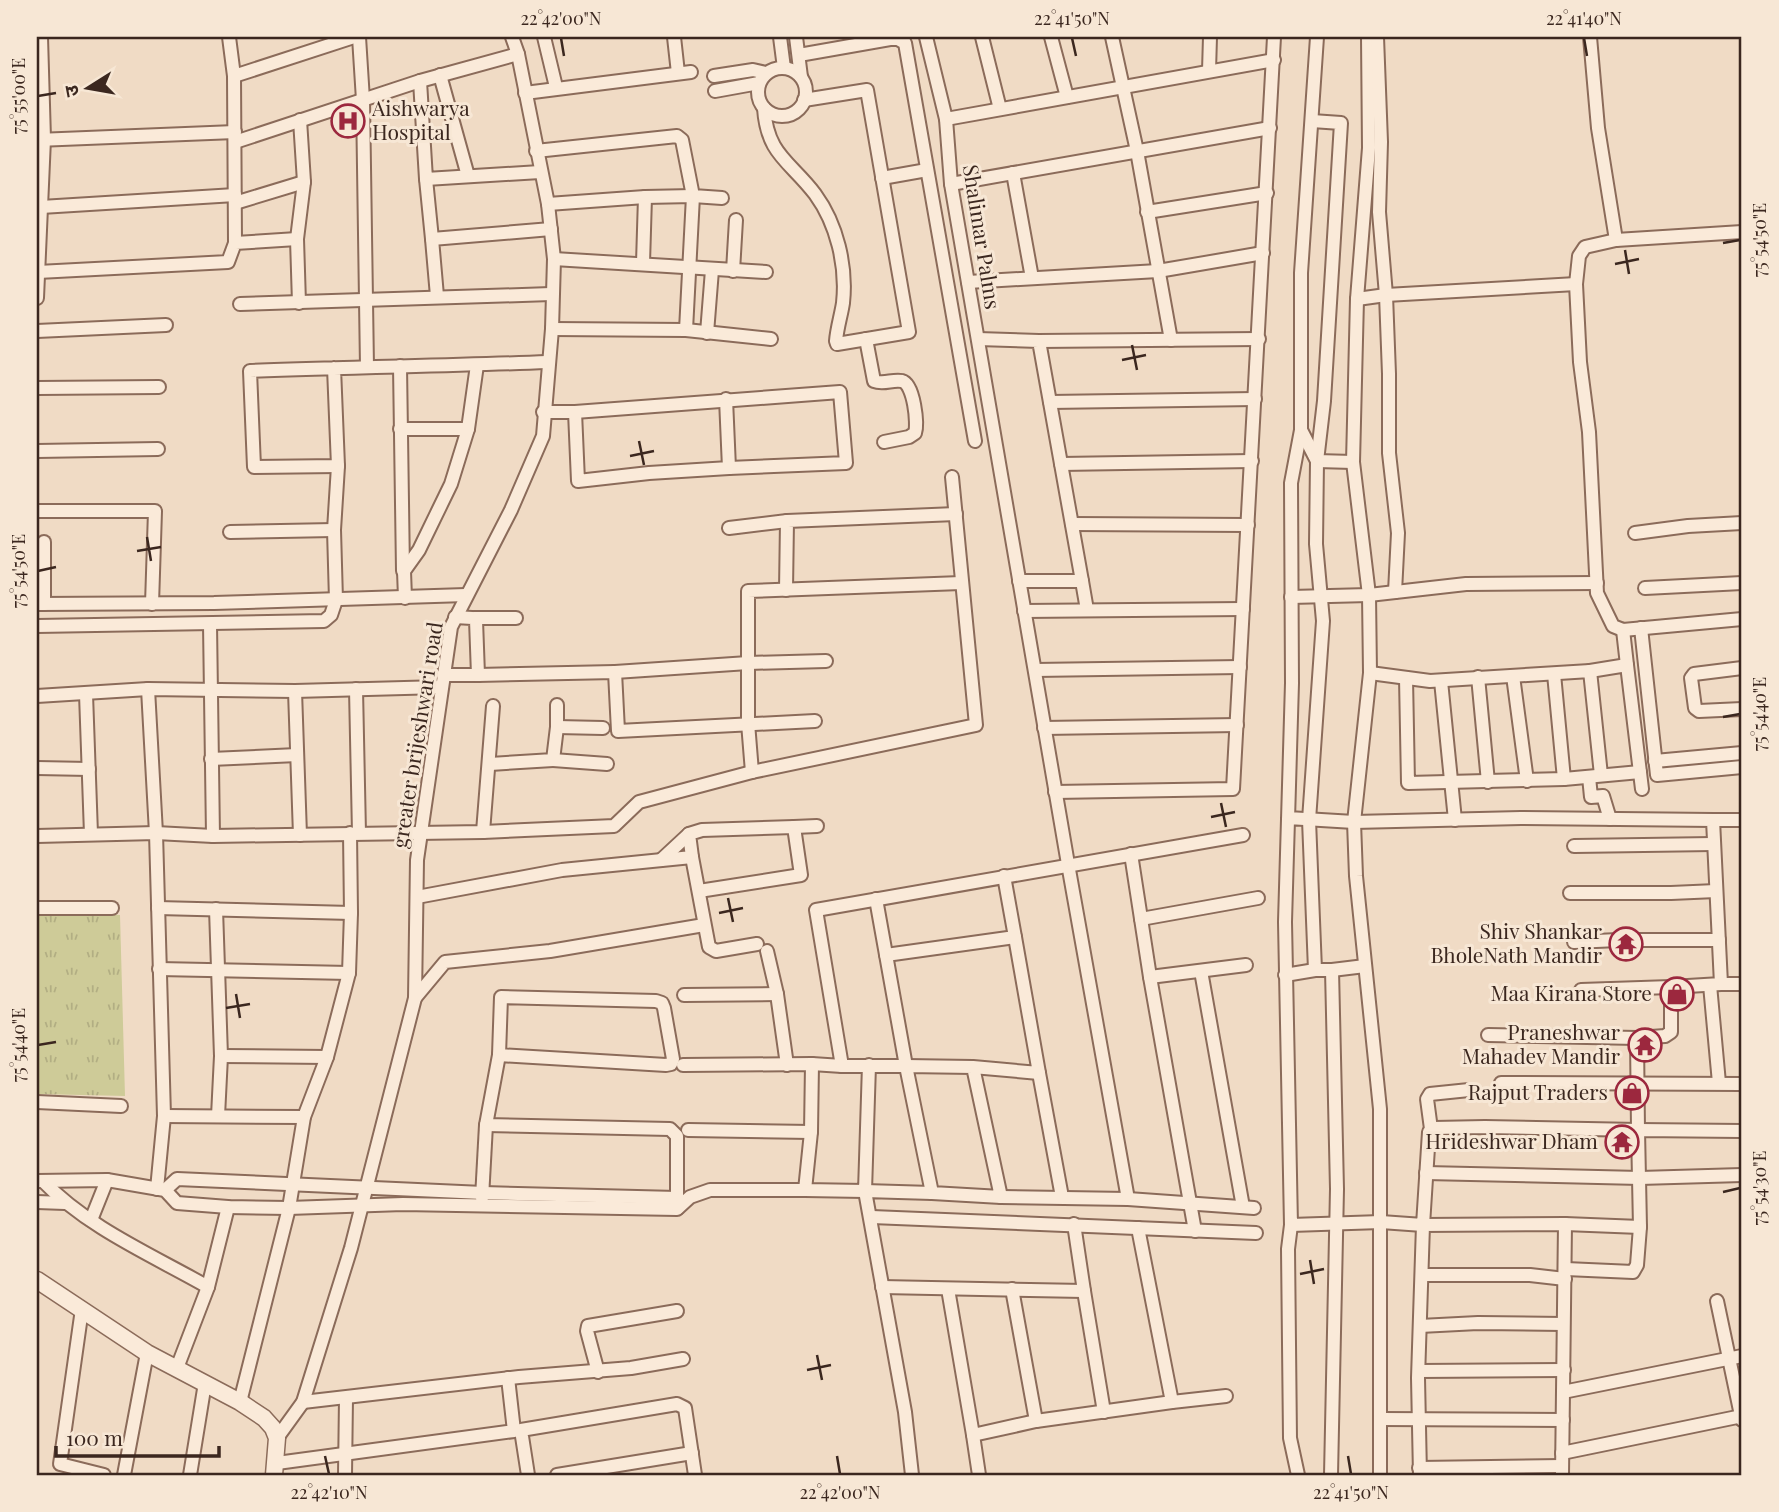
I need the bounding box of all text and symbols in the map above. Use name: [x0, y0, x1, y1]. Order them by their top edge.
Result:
text: 22°42'00"N: [520, 6, 602, 30]
text: 22°41'50"N: [1034, 6, 1110, 30]
text: 22°41'40"N: [1546, 6, 1622, 30]
north arrow: [52, 52, 122, 122]
text: 75°55'00"E: [6, 58, 30, 134]
text: उ: [56, 83, 84, 99]
place label: Aishwarya Hospital: [371, 93, 470, 145]
hospital icon: Aishwarya Hospital: [329, 102, 367, 140]
street label: Shalimar Palms: [958, 162, 1008, 311]
text: 75°54'50"E: [1747, 203, 1771, 277]
text: 75°54'50"E: [6, 534, 30, 608]
street label: greater brijeshwari road: [384, 620, 448, 850]
text: 75°54'40"E: [1747, 677, 1771, 751]
place label: Shiv Shankar BholeNath Mandir: [1430, 916, 1603, 968]
temple icon: Shiv Shankar BholeNath Mandir: [1607, 925, 1645, 963]
shop icon: Maa Kirana Store: [1658, 975, 1696, 1013]
place label: Maa Kirana Store: [1490, 978, 1652, 1006]
text: 75°54'40"E: [6, 1008, 30, 1082]
place label: Praneshwar Mahadev Mandir: [1462, 1017, 1621, 1069]
temple icon: Praneshwar Mahadev Mandir: [1626, 1026, 1664, 1064]
shop icon: Rajput Traders: [1613, 1074, 1651, 1112]
place label: Rajput Traders: [1468, 1077, 1608, 1105]
temple icon: Hrideshwar Dham: [1603, 1123, 1641, 1161]
place label: Hrideshwar Dham: [1425, 1126, 1598, 1154]
text: 75°54'30"E: [1747, 1151, 1771, 1225]
scale bar: [56, 1414, 219, 1458]
text: 100 m: [66, 1423, 123, 1451]
text: 22°42'10"N: [290, 1480, 368, 1504]
text: 22°42'00"N: [799, 1480, 881, 1504]
text: 22°41'50"N: [1313, 1480, 1389, 1504]

